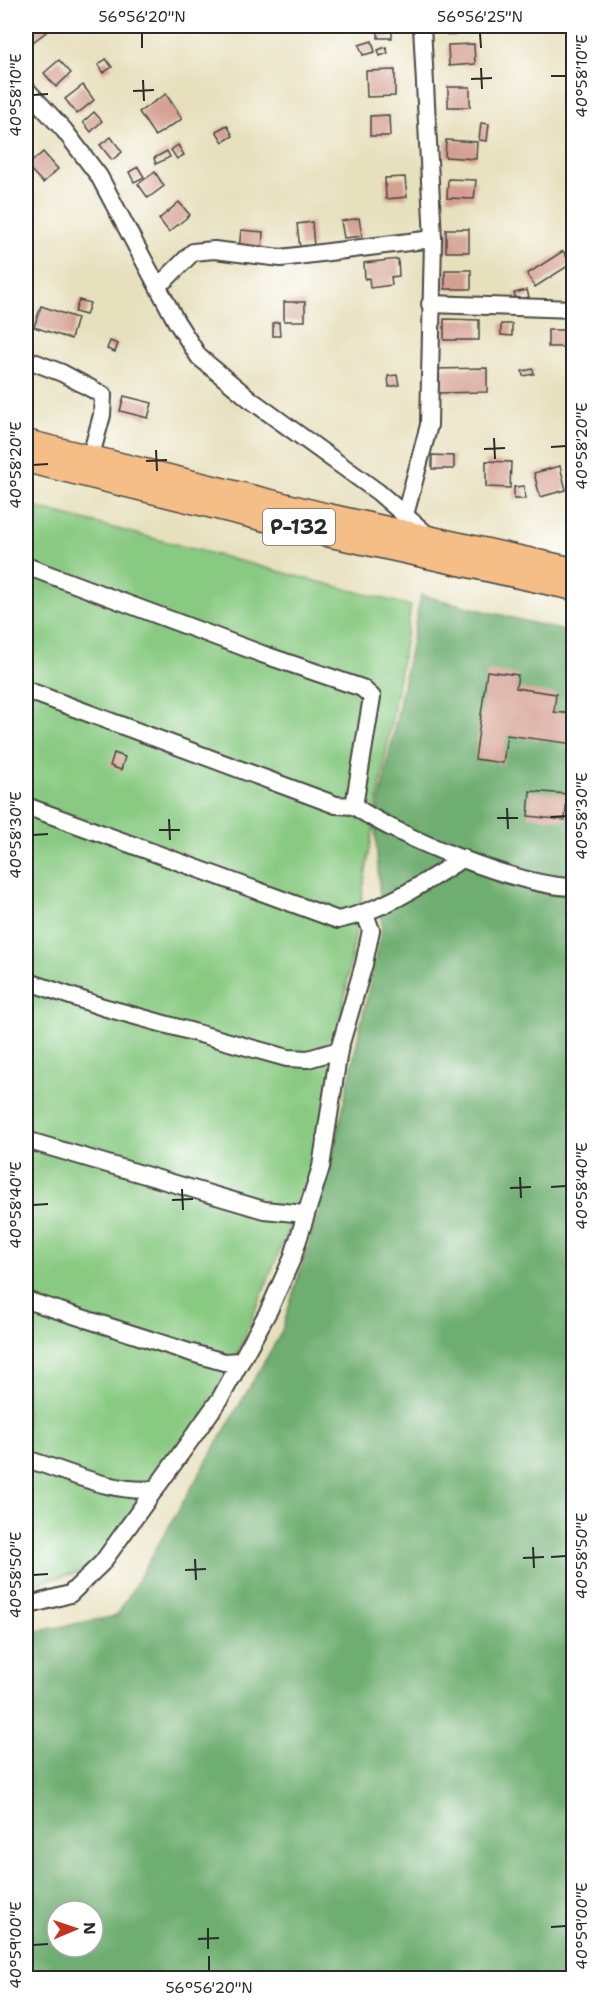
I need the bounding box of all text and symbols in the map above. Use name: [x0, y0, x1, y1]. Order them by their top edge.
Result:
text: 56°56'20"N: [98, 7, 186, 27]
text: 56°56'25"N: [437, 7, 523, 27]
text: 40°58'10"E: [572, 34, 592, 118]
text: 40°58'10"E: [6, 53, 26, 137]
text: 40°58'20"E: [572, 402, 592, 490]
text: 40°58'20"E: [6, 421, 26, 509]
road number: Р-132: [263, 509, 335, 545]
text: 40°58'30"E: [572, 772, 592, 860]
text: 40°58'30"E: [6, 791, 26, 879]
text: 40°58'40"E: [572, 1142, 592, 1230]
text: 40°58'40"E: [6, 1161, 26, 1249]
text: 40°58'50"E: [572, 1513, 592, 1599]
text: 40°58'50"E: [6, 1532, 26, 1618]
text: 40°59'00"E: [572, 1882, 592, 1970]
north arrow: [45, 1899, 105, 1959]
text: 40°59'00"E: [6, 1901, 26, 1989]
text: N: [79, 1922, 100, 1935]
text: 56°56'20"N: [165, 1978, 253, 1998]

